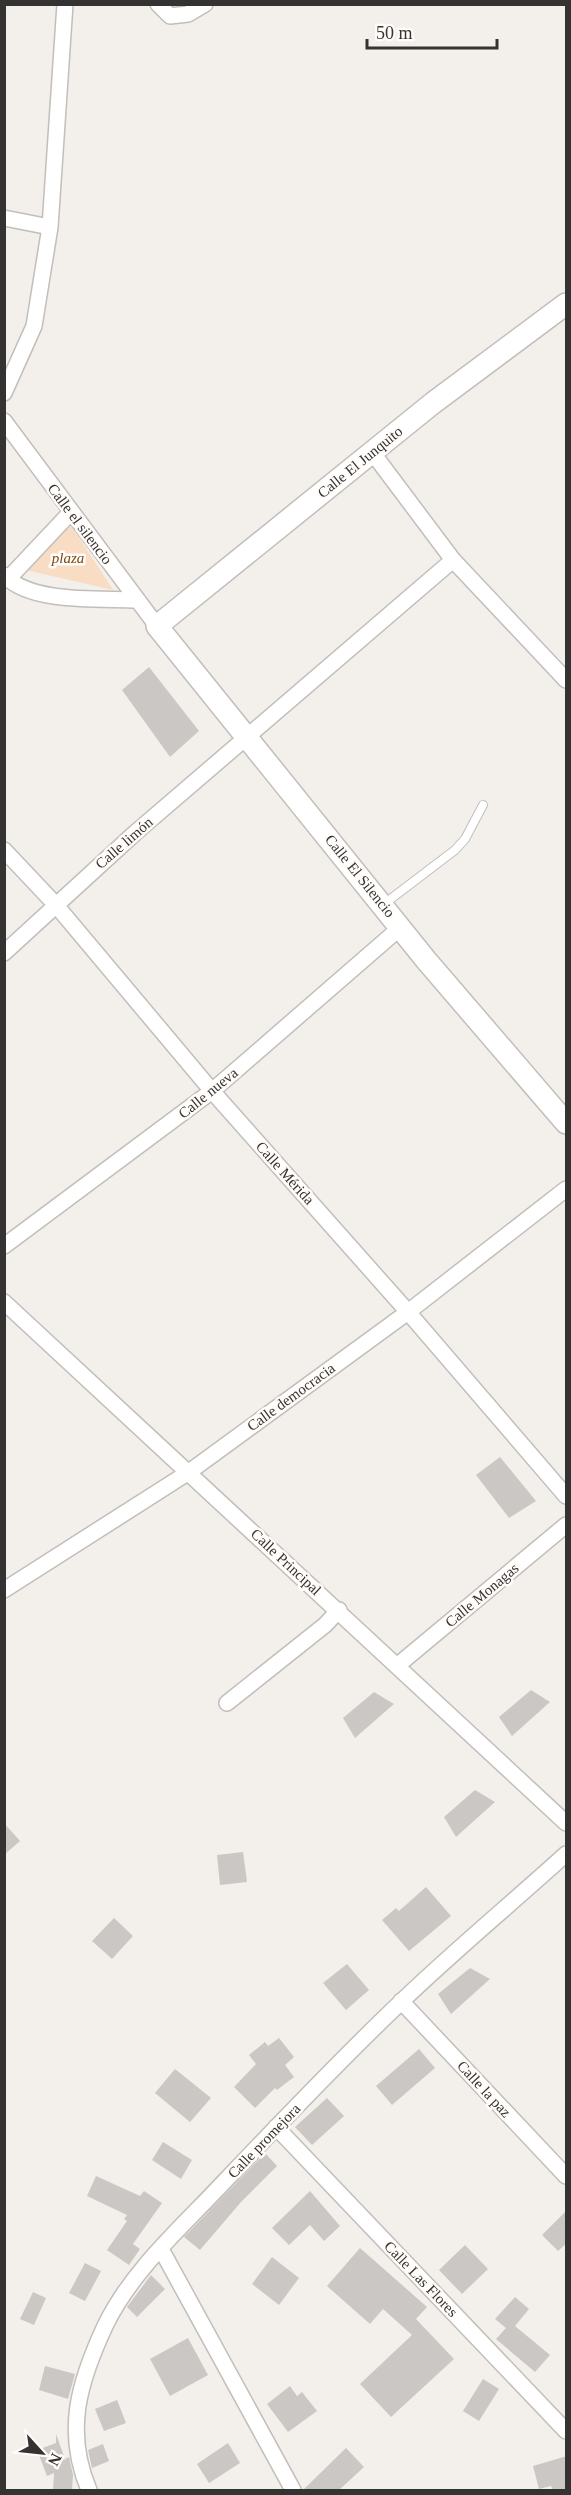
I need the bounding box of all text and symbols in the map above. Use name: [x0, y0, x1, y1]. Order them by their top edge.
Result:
scale bar: [367, 12, 498, 50]
text: 50 m: [376, 23, 413, 43]
street label: Calle El Junquito: [314, 423, 406, 501]
street label: Calle el silencio: [45, 481, 115, 567]
park label: plaza: [51, 550, 84, 566]
street label: Calle limón: [92, 814, 156, 872]
street label: Calle El Silencio: [322, 831, 398, 921]
street label: Calle nueva: [175, 1064, 241, 1122]
street label: Calle Mérida: [253, 1138, 318, 1208]
street label: Calle democracia: [244, 1360, 338, 1434]
street label: Calle Principal: [248, 1526, 324, 1598]
street label: Calle Monagas: [442, 1560, 522, 1630]
street label: Calle la paz: [454, 2058, 514, 2121]
street label: Calle promejora: [225, 2100, 304, 2181]
street label: Calle Las Flores: [381, 2238, 461, 2320]
north arrow: [12, 2423, 72, 2483]
text: N: [45, 2451, 65, 2469]

